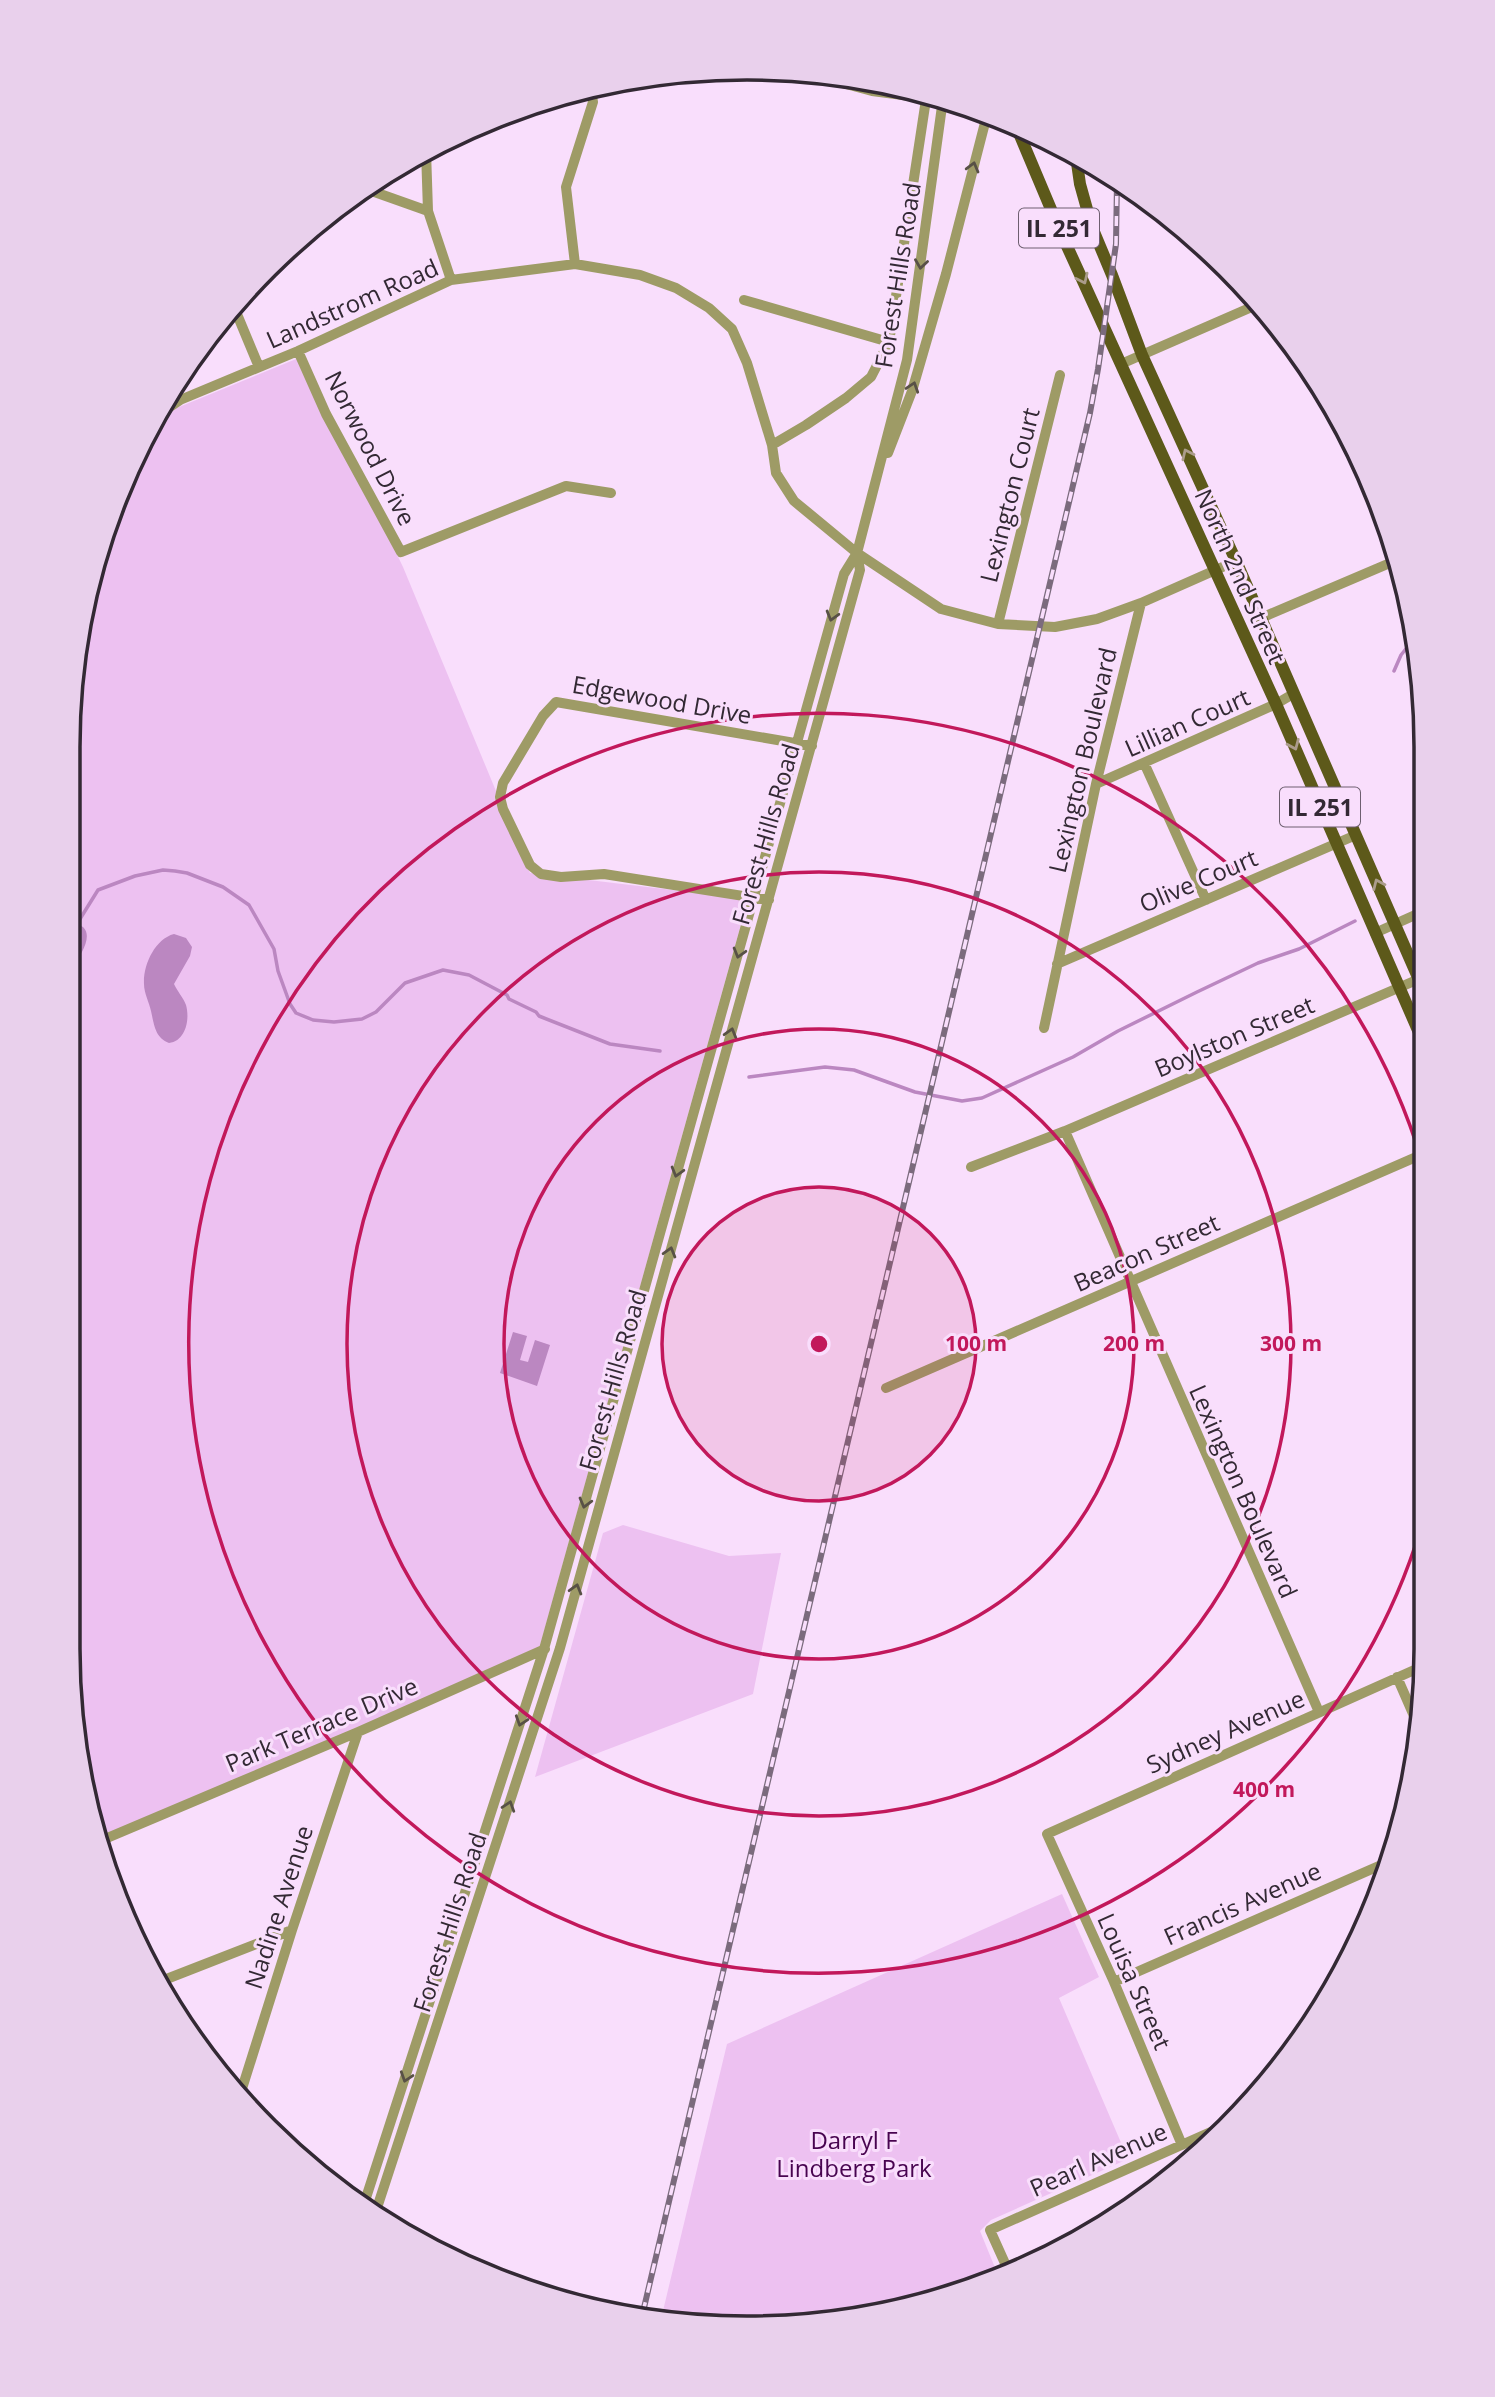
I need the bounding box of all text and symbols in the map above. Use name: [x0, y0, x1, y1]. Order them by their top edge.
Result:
one-way arrow: [965, 161, 979, 173]
street label: Forest Hills Road: [866, 180, 928, 370]
road number: IL 251: [1019, 208, 1099, 247]
street label: Landstrom Road: [261, 250, 443, 356]
one-way arrow: [914, 258, 929, 270]
one-way arrow: [1075, 272, 1089, 284]
street label: Norwood Drive: [318, 365, 424, 531]
one-way arrow: [905, 381, 919, 393]
street label: Lexington Court: [971, 404, 1047, 586]
one-way arrow: [1181, 449, 1195, 461]
street label: North 2nd Street: [1188, 483, 1294, 669]
one-way arrow: [826, 610, 840, 622]
street label: Lexington Boulevard: [1040, 644, 1124, 876]
street label: Edgewood Drive: [570, 667, 754, 731]
street label: Lillian Court: [1119, 680, 1255, 764]
one-way arrow: [1286, 737, 1300, 750]
street label: Forest Hills Road: [723, 739, 807, 929]
road number: IL 251: [1280, 788, 1360, 827]
street label: Olive Court: [1134, 840, 1262, 920]
one-way arrow: [1372, 878, 1386, 891]
one-way arrow: [733, 947, 747, 959]
street label: Boylston Street: [1149, 988, 1319, 1084]
one-way arrow: [723, 1027, 738, 1039]
one-way arrow: [671, 1166, 686, 1178]
street label: Beacon Street: [1068, 1205, 1224, 1299]
one-way arrow: [661, 1246, 676, 1258]
street label: Forest Hills Road: [570, 1285, 654, 1475]
text: 100 m: [945, 1329, 1007, 1357]
text: 200 m: [1103, 1329, 1165, 1357]
text: 300 m: [1260, 1329, 1322, 1357]
centre of rings: [807, 1332, 831, 1356]
street label: Lexington Boulevard: [1182, 1379, 1306, 1603]
one-way arrow: [578, 1497, 593, 1509]
one-way arrow: [568, 1583, 583, 1595]
street label: Park Terrace Drive: [220, 1669, 422, 1779]
street label: Sydney Avenue: [1141, 1681, 1309, 1781]
one-way arrow: [515, 1714, 529, 1727]
text: 400 m: [1233, 1775, 1295, 1803]
one-way arrow: [500, 1800, 515, 1812]
street label: Nadine Avenue: [236, 1821, 320, 1993]
street label: Forest Hills Road: [404, 1828, 494, 2016]
street label: Francis Avenue: [1158, 1854, 1326, 1952]
street label: Louisa Street: [1090, 1908, 1180, 2054]
one-way arrow: [400, 2071, 414, 2083]
street label: Pearl Avenue: [1024, 2114, 1172, 2204]
park label: Darryl F Lindberg Park: [776, 2123, 932, 2184]

